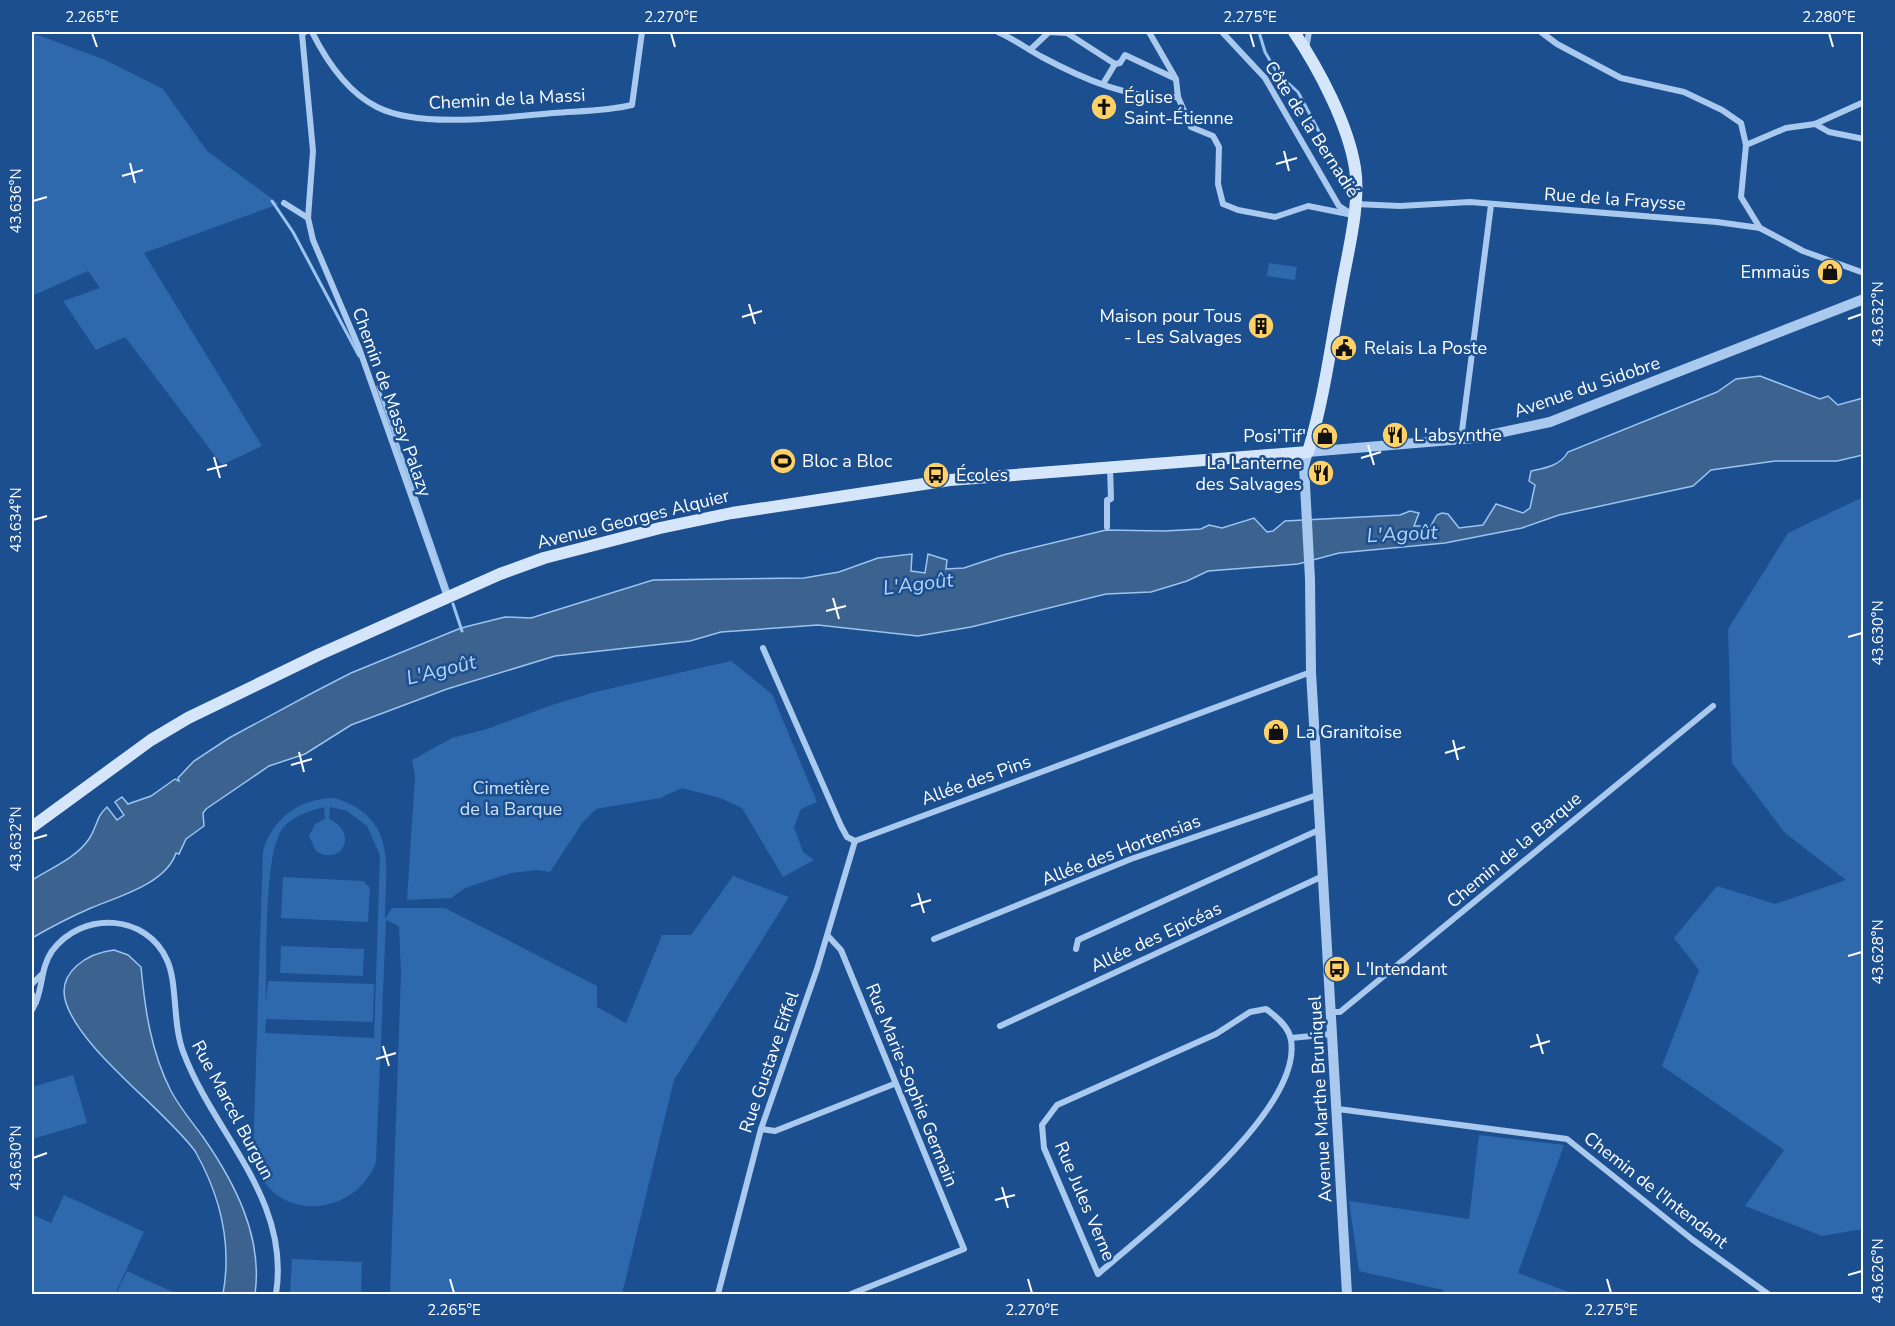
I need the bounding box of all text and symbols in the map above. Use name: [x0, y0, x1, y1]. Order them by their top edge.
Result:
text: 2.265°E: [65, 7, 119, 27]
text: 2.270°E: [644, 7, 698, 27]
text: 2.275°E: [1223, 7, 1277, 27]
text: 2.280°E: [1802, 7, 1856, 27]
street label: Côte de la Bernadié: [1259, 56, 1365, 202]
street label: Chemin de la Massi: [428, 83, 586, 115]
place label: Église Saint-Étienne: [1124, 85, 1233, 130]
church icon: Église Saint-Étienne: [1089, 92, 1119, 122]
text: 43.636°N: [6, 168, 26, 234]
street label: Rue de la Fraysse: [1543, 182, 1687, 216]
shop icon: Emmaüs: [1815, 257, 1845, 287]
place label: Emmaüs: [1740, 260, 1810, 284]
text: 43.632°N: [1868, 281, 1888, 347]
street label: Chemin de Massy Palazy: [347, 304, 438, 501]
place label: Maison pour Tous - Les Salvages: [1099, 304, 1242, 349]
building icon: Maison pour Tous - Les Salvages: [1246, 311, 1276, 341]
public building icon: Relais La Poste: [1329, 333, 1359, 363]
place label: Relais La Poste: [1364, 336, 1487, 360]
street label: Avenue du Sidobre: [1511, 351, 1663, 423]
restaurant icon: L'absynthe: [1380, 420, 1410, 450]
shop icon: Posi'Tif': [1310, 421, 1340, 451]
place label: L'absynthe: [1414, 423, 1502, 447]
place label: Posi'Tif': [1243, 424, 1306, 448]
sports icon: Bloc a Bloc: [768, 446, 798, 476]
place label: Bloc a Bloc: [802, 449, 892, 473]
place label: La Lanterne des Salvages: [1196, 451, 1302, 496]
restaurant icon: La Lanterne des Salvages: [1306, 458, 1336, 488]
bus stop icon: Écoles: [921, 460, 951, 490]
place label: Écoles: [956, 463, 1008, 487]
street label: Avenue Georges Alquier: [534, 483, 732, 555]
text: 43.634°N: [6, 487, 26, 553]
water label: L'Agoût: [1366, 519, 1439, 549]
water label: L'Agoût: [881, 566, 956, 602]
text: 43.630°N: [1868, 600, 1888, 666]
water label: L'Agoût: [403, 648, 480, 692]
shop icon: La Granitoise: [1261, 717, 1291, 747]
place label: La Granitoise: [1296, 720, 1402, 744]
street label: Allée des Pins: [918, 749, 1034, 811]
park label: Cimetière de la Barque: [460, 776, 562, 821]
street label: Chemin de la Barque: [1442, 787, 1586, 913]
text: 43.632°N: [6, 806, 26, 872]
street label: Allée des Hortensias: [1038, 809, 1204, 891]
street label: Allée des Epicéas: [1087, 896, 1225, 978]
text: 43.628°N: [1868, 919, 1888, 985]
bus stop icon: L'Intendant: [1322, 954, 1352, 984]
place label: L'Intendant: [1356, 957, 1448, 981]
street label: Rue Marie-Sophie Germain: [860, 980, 964, 1190]
street label: Rue Gustave Eiffel: [734, 987, 805, 1136]
street label: Avenue Marthe Bruniquel: [1303, 994, 1337, 1203]
street label: Rue Marcel Burgun: [186, 1036, 280, 1184]
text: 43.630°N: [6, 1125, 26, 1191]
street label: Chemin de l'Intendant: [1579, 1126, 1734, 1254]
street label: Rue Jules Verne: [1049, 1138, 1121, 1264]
text: 43.626°N: [1868, 1238, 1888, 1304]
text: 2.265°E: [427, 1300, 481, 1320]
text: 2.270°E: [1005, 1300, 1059, 1320]
text: 2.275°E: [1584, 1300, 1638, 1320]

